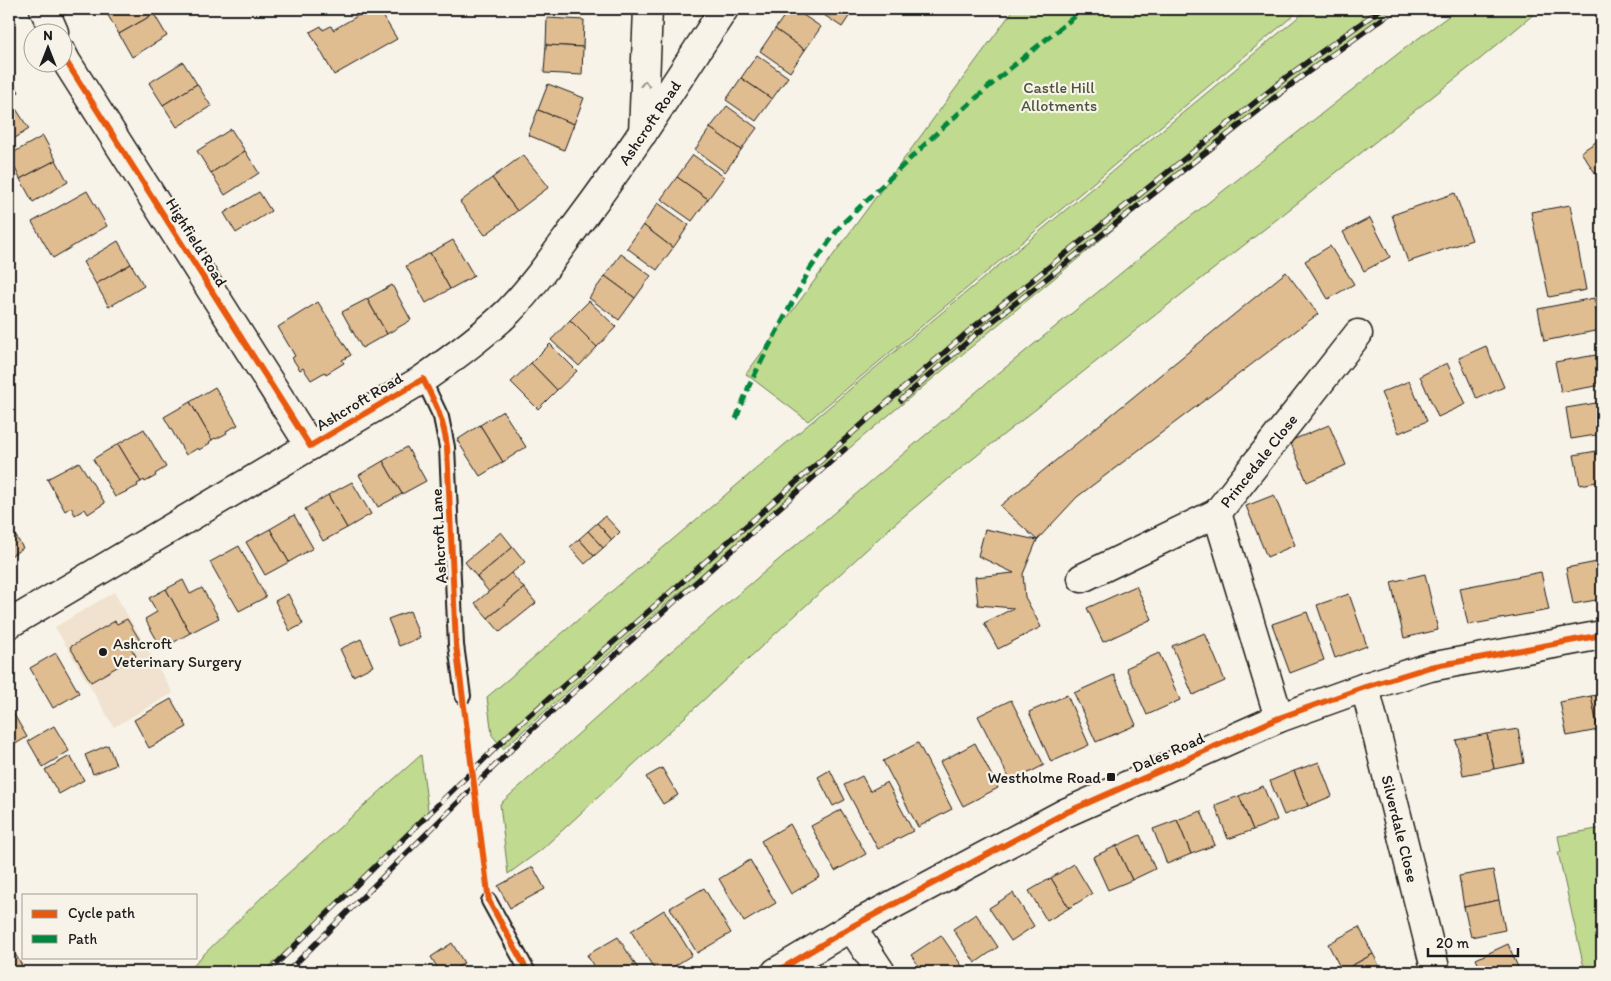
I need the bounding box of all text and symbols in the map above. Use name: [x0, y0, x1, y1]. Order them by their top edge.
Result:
north arrow: [22, 22, 72, 72]
text: N: [43, 27, 53, 44]
street label: Ashcroft Road: [614, 77, 685, 169]
park label: Castle Hill Allotments: [1021, 78, 1097, 115]
one-way arrow: [639, 80, 650, 88]
street label: Highfield Road: [162, 194, 232, 290]
street label: Ashcroft Road: [312, 368, 406, 435]
street label: Princedale Close: [1216, 410, 1302, 511]
street label: Ashcroft Lane: [427, 488, 450, 584]
place label: Ashcroft Veterinary Surgery: [113, 634, 242, 671]
marker: Ashcroft Veterinary Surgery: [97, 646, 109, 658]
street label: Dales Road: [1129, 728, 1207, 777]
place label: Westholme Road: [987, 768, 1101, 787]
marker: Westholme Road: [1105, 771, 1117, 783]
street label: Silverdale Close: [1377, 773, 1422, 885]
legend: [22, 894, 198, 958]
text: Cycle path: [68, 904, 135, 922]
scale bar: [1428, 926, 1518, 958]
text: Path: [68, 930, 97, 948]
text: 20 m: [1436, 934, 1470, 952]

